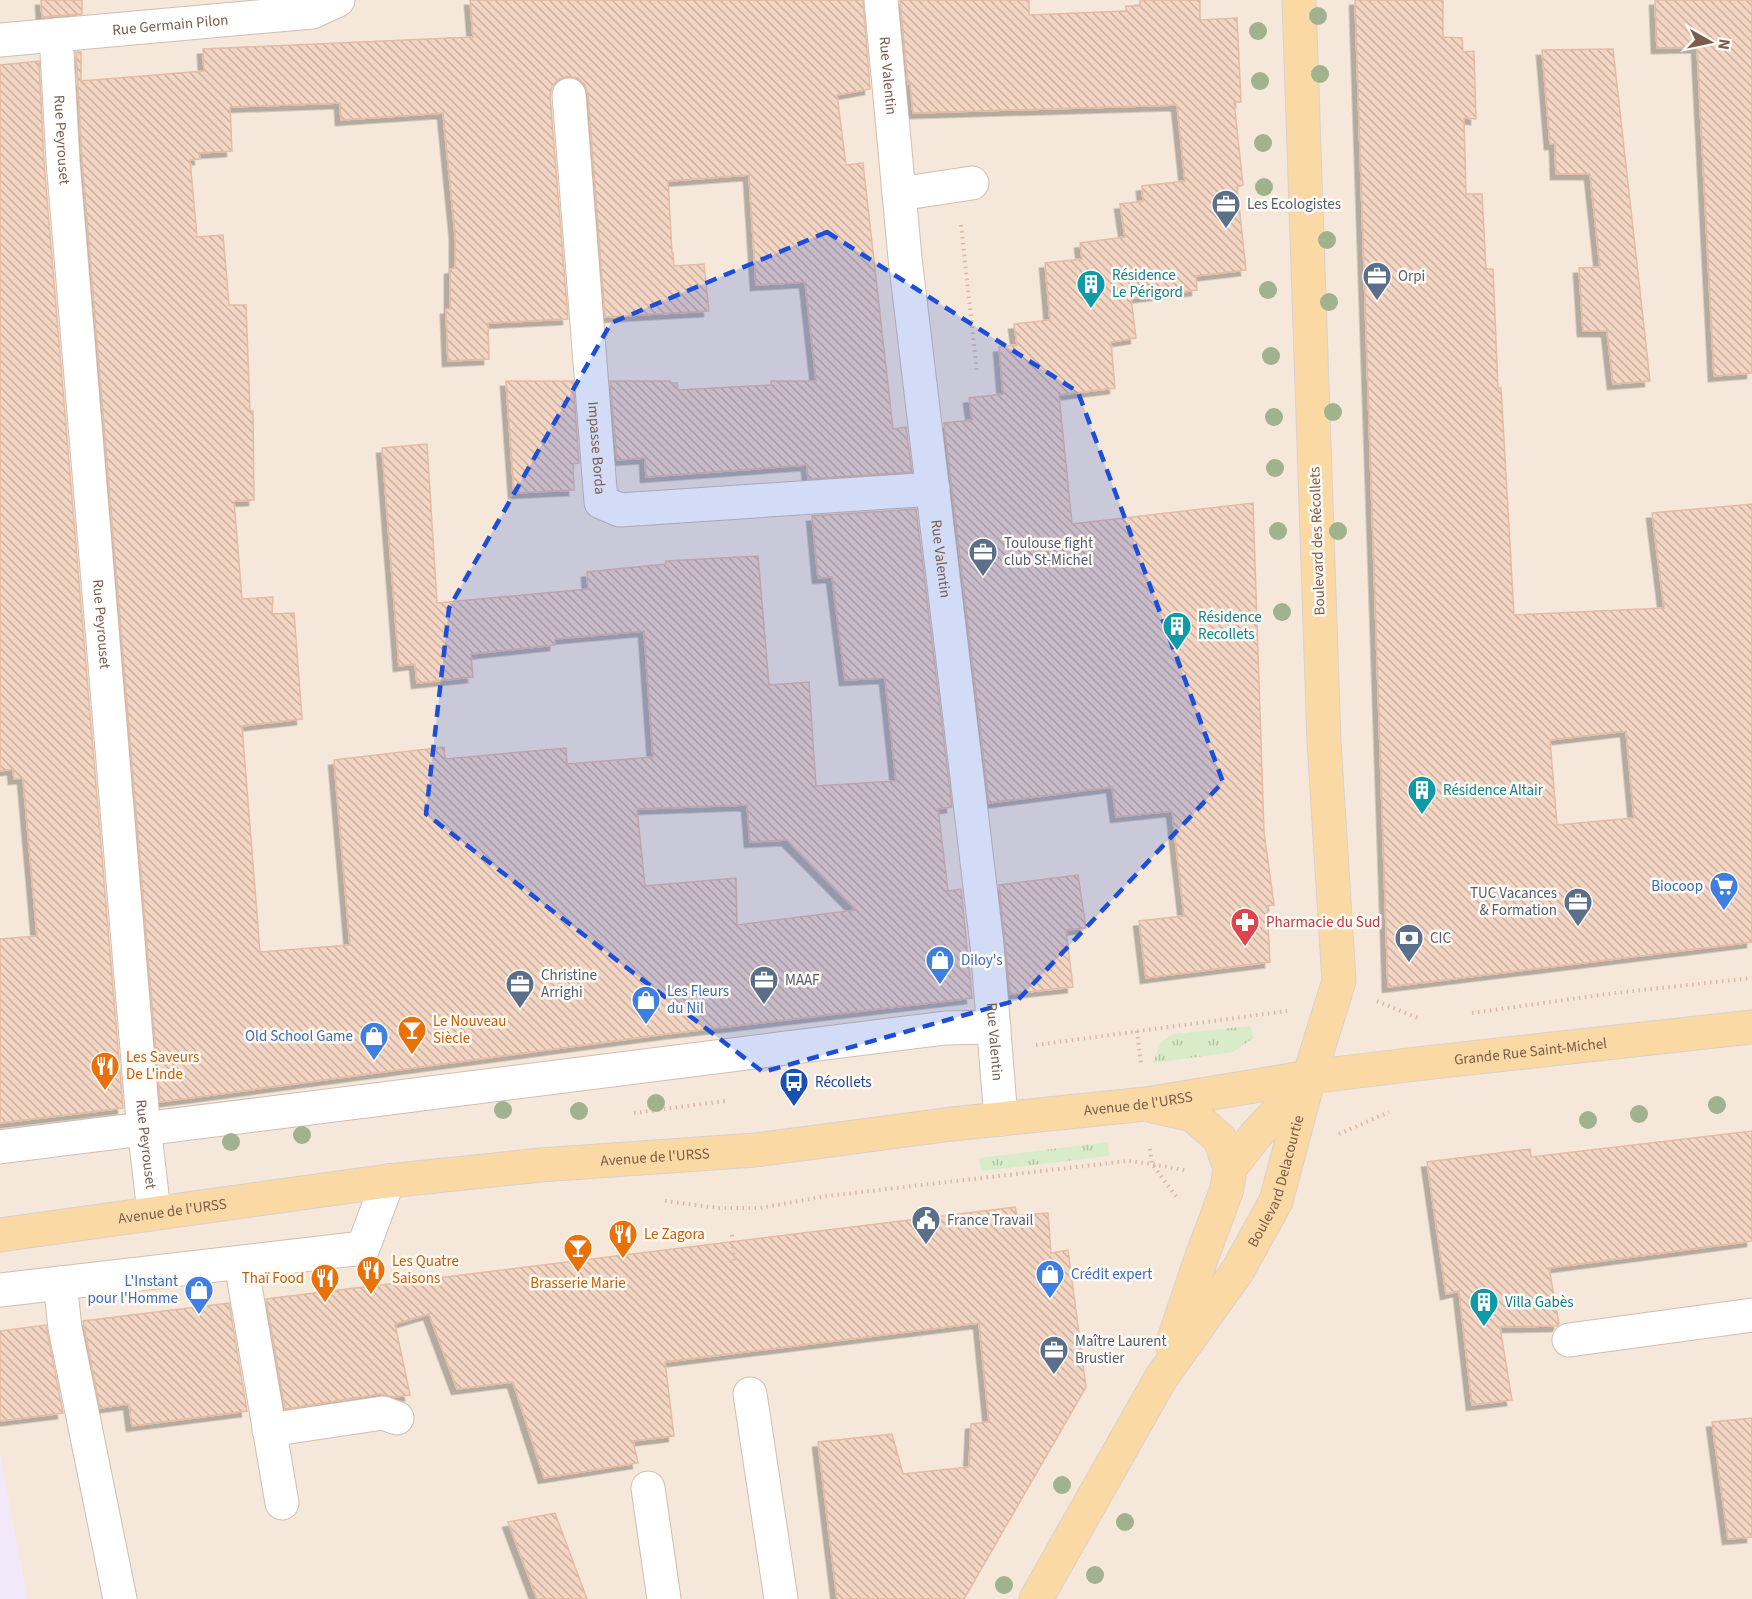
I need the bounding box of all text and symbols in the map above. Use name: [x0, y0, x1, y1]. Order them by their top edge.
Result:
street label: Rue Germain Pilon: [111, 10, 229, 41]
north arrow: [1680, 12, 1740, 72]
street label: Rue Valentin: [873, 36, 902, 116]
text: N: [1712, 37, 1736, 51]
street label: Rue Peyrouset: [48, 94, 75, 186]
office icon: Les Ecologistes: [1210, 188, 1242, 230]
place label: Les Ecologistes: [1247, 194, 1341, 215]
office icon: Orpi: [1361, 260, 1393, 302]
place label: Résidence Le Périgord: [1112, 265, 1183, 303]
place label: Orpi: [1398, 266, 1425, 287]
building icon: Résidence Le Périgord: [1075, 268, 1107, 310]
street label: Impasse Borda: [582, 401, 610, 495]
street label: Boulevard des Récollets: [1304, 466, 1331, 616]
street label: Rue Valentin: [925, 519, 955, 599]
place label: Toulouse fight club St-Michel: [1004, 533, 1093, 571]
office icon: Toulouse fight club St-Michel: [967, 536, 999, 578]
street label: Rue Peyrouset: [87, 579, 115, 670]
place label: Résidence Recollets: [1198, 607, 1262, 645]
building icon: Résidence Recollets: [1161, 610, 1193, 652]
building icon: Résidence Altair: [1406, 774, 1438, 816]
place label: Résidence Altair: [1443, 780, 1544, 801]
supermarket icon: Biocoop: [1708, 870, 1740, 912]
place label: Biocoop: [1651, 876, 1703, 897]
place label: TUC Vacances & Formation: [1470, 883, 1557, 921]
office icon: TUC Vacances & Formation: [1562, 886, 1594, 928]
pharmacy icon: Pharmacie du Sud: [1229, 906, 1261, 948]
place label: Pharmacie du Sud: [1266, 912, 1380, 933]
bank icon: CIC: [1393, 922, 1425, 964]
place label: CIC: [1430, 928, 1452, 949]
shop icon: Diloy's: [924, 944, 956, 986]
place label: Diloy's: [961, 950, 1003, 971]
office icon: MAAF: [748, 964, 780, 1006]
place label: Christine Arrighi: [541, 965, 597, 1003]
office icon: Christine Arrighi: [504, 968, 536, 1010]
place label: MAAF: [785, 970, 820, 991]
place label: Les Fleurs du Nil: [667, 981, 729, 1019]
shop icon: Les Fleurs du Nil: [630, 984, 662, 1026]
street label: Rue Valentin: [981, 1002, 1008, 1082]
place label: Le Nouveau Siècle: [433, 1011, 506, 1049]
bar icon: Le Nouveau Siècle: [396, 1014, 428, 1056]
shop icon: Old School Game: [358, 1020, 390, 1062]
place label: Old School Game: [245, 1026, 353, 1047]
street label: Grande Rue Saint-Michel: [1453, 1033, 1608, 1071]
place label: Les Saveurs De L'inde: [126, 1047, 199, 1085]
restaurant icon: Les Saveurs De L'inde: [89, 1050, 121, 1092]
bus stop icon: Récollets: [778, 1066, 810, 1108]
place label: Récollets: [815, 1072, 872, 1093]
street label: Avenue de l'URSS: [1083, 1086, 1194, 1121]
street label: Rue Peyrouset: [130, 1099, 161, 1190]
street label: Boulevard Delacourtie: [1243, 1113, 1309, 1251]
street label: Avenue de l'URSS: [600, 1143, 711, 1172]
street label: Avenue de l'URSS: [117, 1194, 228, 1229]
public building icon: France Travail: [910, 1204, 942, 1246]
place label: France Travail: [947, 1210, 1033, 1231]
restaurant icon: Le Zagora: [607, 1218, 639, 1260]
place label: Le Zagora: [644, 1224, 705, 1245]
bar icon: Brasserie Marie: [562, 1232, 594, 1274]
place label: Les Quatre Saisons: [392, 1251, 459, 1289]
restaurant icon: Les Quatre Saisons: [355, 1254, 387, 1296]
shop icon: Crédit expert: [1034, 1258, 1066, 1300]
restaurant icon: Thaï Food: [309, 1262, 341, 1304]
place label: Crédit expert: [1071, 1264, 1152, 1285]
place label: Thaï Food: [242, 1268, 304, 1289]
place label: L'Instant pour l'Homme: [87, 1271, 178, 1309]
place label: Brasserie Marie: [530, 1273, 626, 1294]
shop icon: L'Instant pour l'Homme: [183, 1274, 215, 1316]
building icon: Villa Gabès: [1468, 1286, 1500, 1328]
place label: Villa Gabès: [1505, 1292, 1573, 1313]
place label: Maître Laurent Brustier: [1075, 1331, 1167, 1369]
office icon: Maître Laurent Brustier: [1038, 1334, 1070, 1376]

